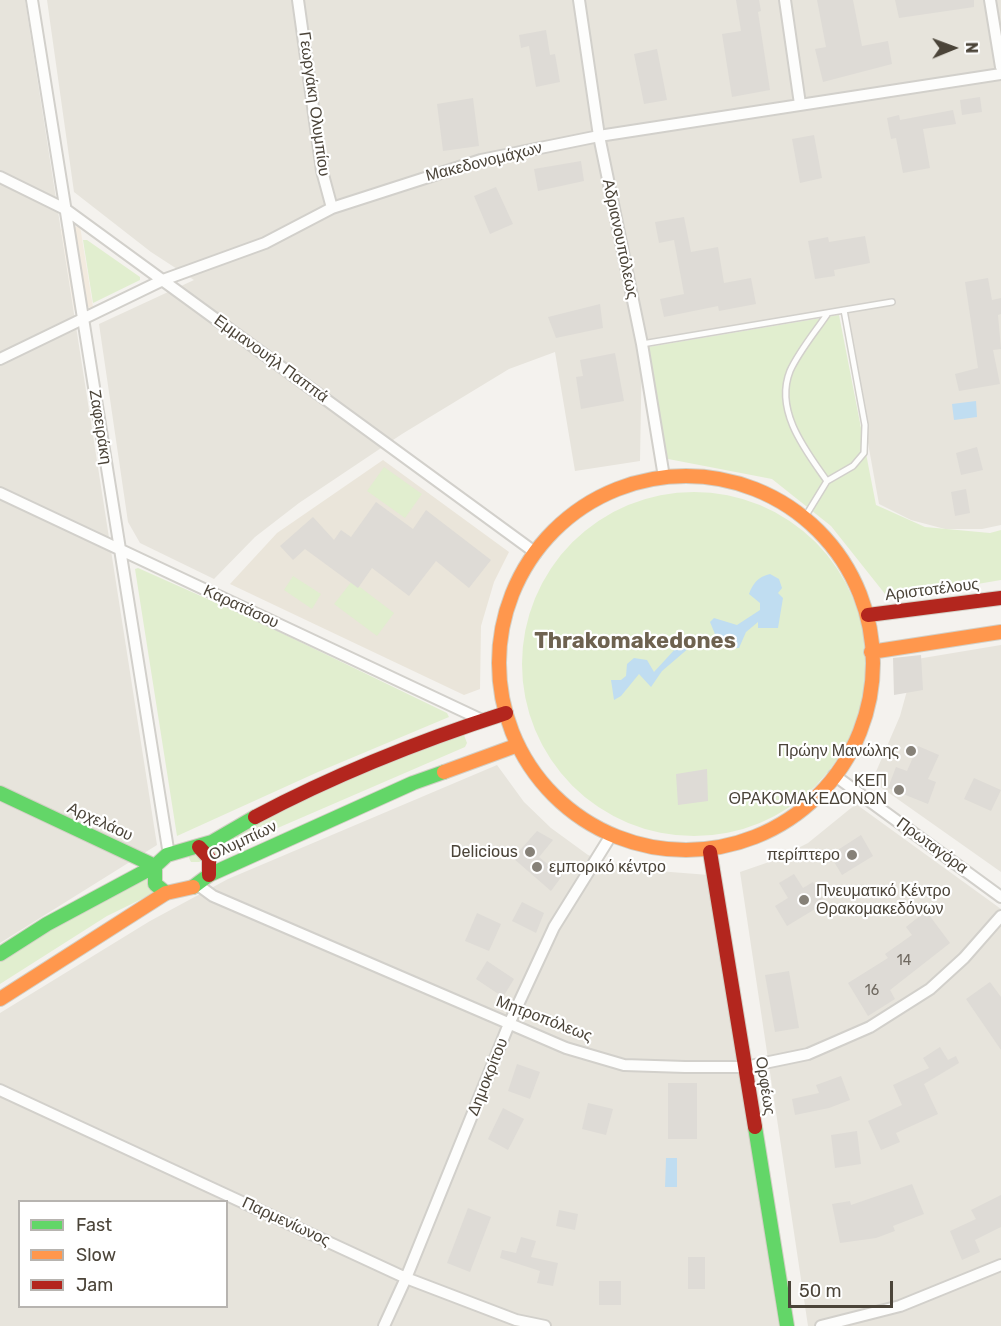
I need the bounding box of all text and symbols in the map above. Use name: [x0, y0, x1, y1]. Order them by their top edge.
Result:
north arrow: [923, 18, 983, 78]
street label: Γεωργάκη Ολυμπίου: [294, 30, 334, 178]
text: N: [962, 42, 981, 54]
street label: Μακεδονομάχων: [424, 138, 544, 186]
street label: Αδριανουπόλεως: [598, 177, 642, 301]
street label: Εμμανουήλ Παππά: [210, 311, 332, 407]
street label: Ζαφειράκη: [85, 388, 115, 466]
street label: Αριστοτέλους: [884, 575, 980, 605]
street label: Καρατάσου: [200, 581, 282, 633]
district label: Thrakomakedones: [534, 629, 736, 655]
place label: Πρώην Μανώλης: [778, 741, 899, 761]
marker: Πρώην Μανώλης: [904, 744, 918, 758]
place label: ΚΕΠ ΘΡΑΚΟΜΑΚΕΔΟΝΩΝ: [729, 771, 887, 809]
marker: ΚΕΠ ΘΡΑΚΟΜΑΚΕΔΟΝΩΝ: [892, 783, 906, 797]
street label: Αρχελάου: [64, 799, 136, 845]
street label: Πρωταγόρα: [893, 814, 971, 878]
street label: Ολυμπίων: [206, 817, 280, 865]
place label: Delicious: [451, 842, 518, 862]
marker: Delicious: [523, 845, 537, 859]
place label: περίπτερο: [767, 845, 840, 865]
marker: περίπτερο: [845, 848, 859, 862]
place label: εμπορικό κέντρο: [549, 857, 666, 877]
marker: εμπορικό κέντρο: [530, 860, 544, 874]
place label: Πνευματικό Κέντρο Θρακομακεδόνων: [816, 881, 951, 919]
marker: Πνευματικό Κέντρο Θρακομακεδόνων: [797, 893, 811, 907]
house number: 14: [897, 953, 911, 969]
house number: 16: [865, 983, 879, 999]
street label: Μητροπόλεως: [493, 992, 595, 1046]
street label: Δημοκρίτου: [464, 1035, 512, 1119]
street label: Ορφέως: [751, 1055, 779, 1117]
street label: Παρμενίωνος: [239, 1193, 333, 1251]
legend: [18, 1200, 228, 1308]
text: Fast: [76, 1214, 112, 1236]
text: Slow: [76, 1244, 116, 1266]
scale bar: [791, 1269, 896, 1307]
text: Jam: [76, 1274, 113, 1296]
text: 50 m: [799, 1280, 842, 1302]

